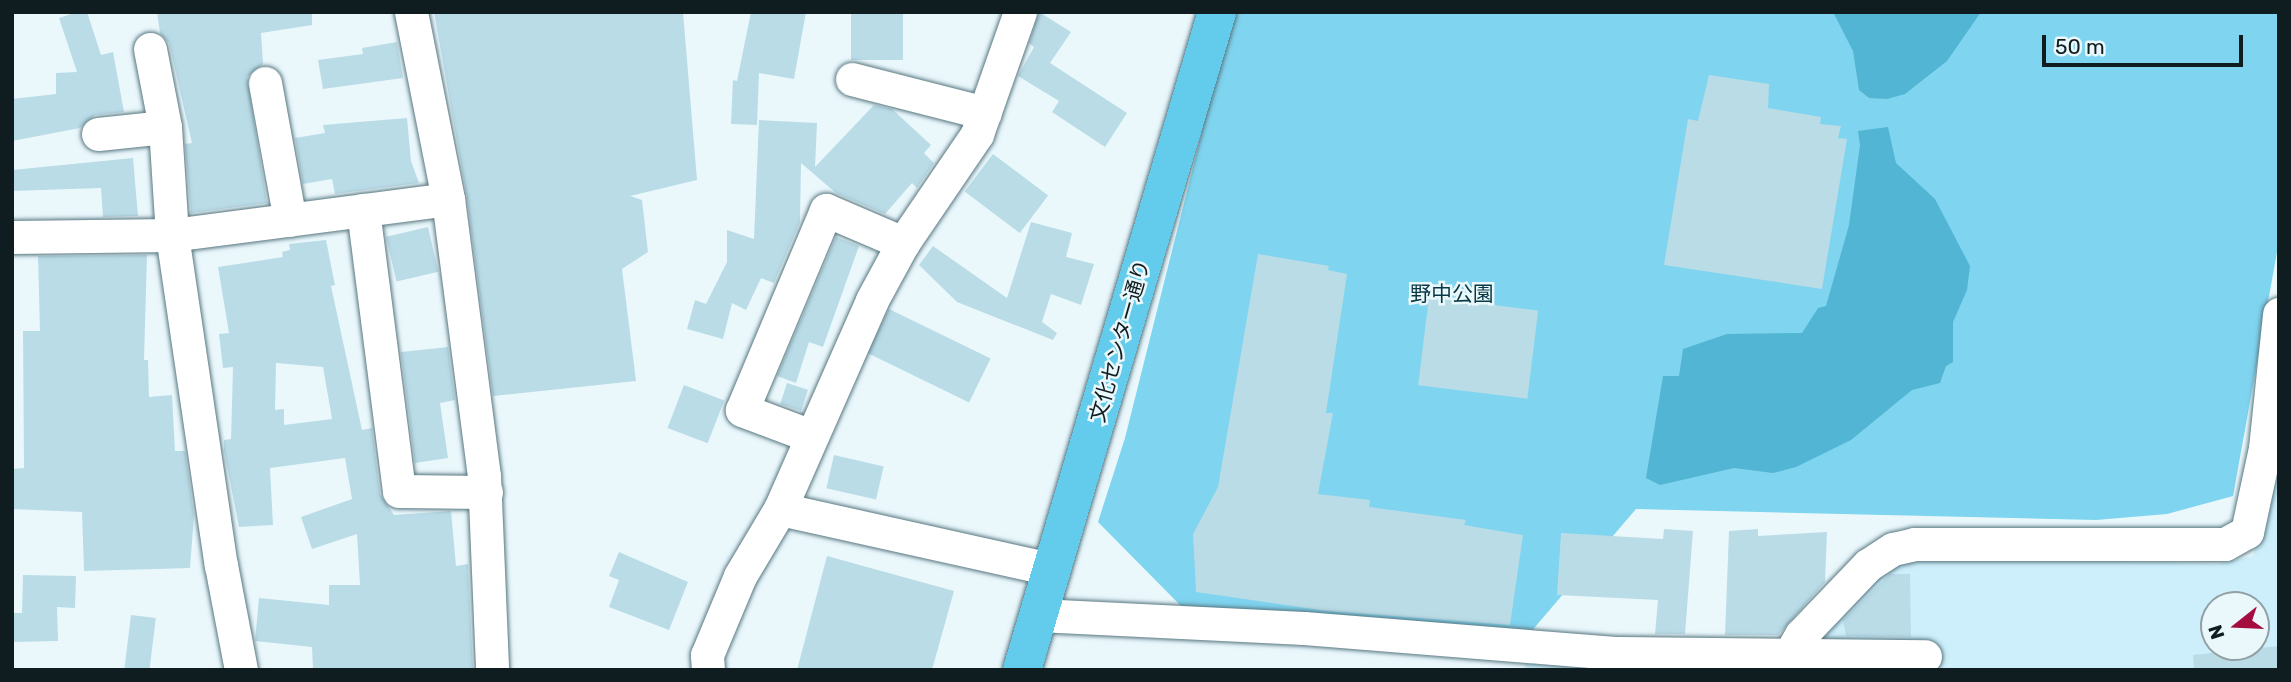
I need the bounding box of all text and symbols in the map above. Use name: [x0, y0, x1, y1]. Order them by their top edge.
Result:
scale bar: [2046, 21, 2247, 65]
text: 50 m: [2055, 34, 2105, 59]
street label: 文化センター通り: [1085, 257, 1155, 425]
park label: 野中公園: [1410, 281, 1494, 307]
north arrow: [2200, 591, 2270, 661]
text: N: [2203, 622, 2230, 642]

